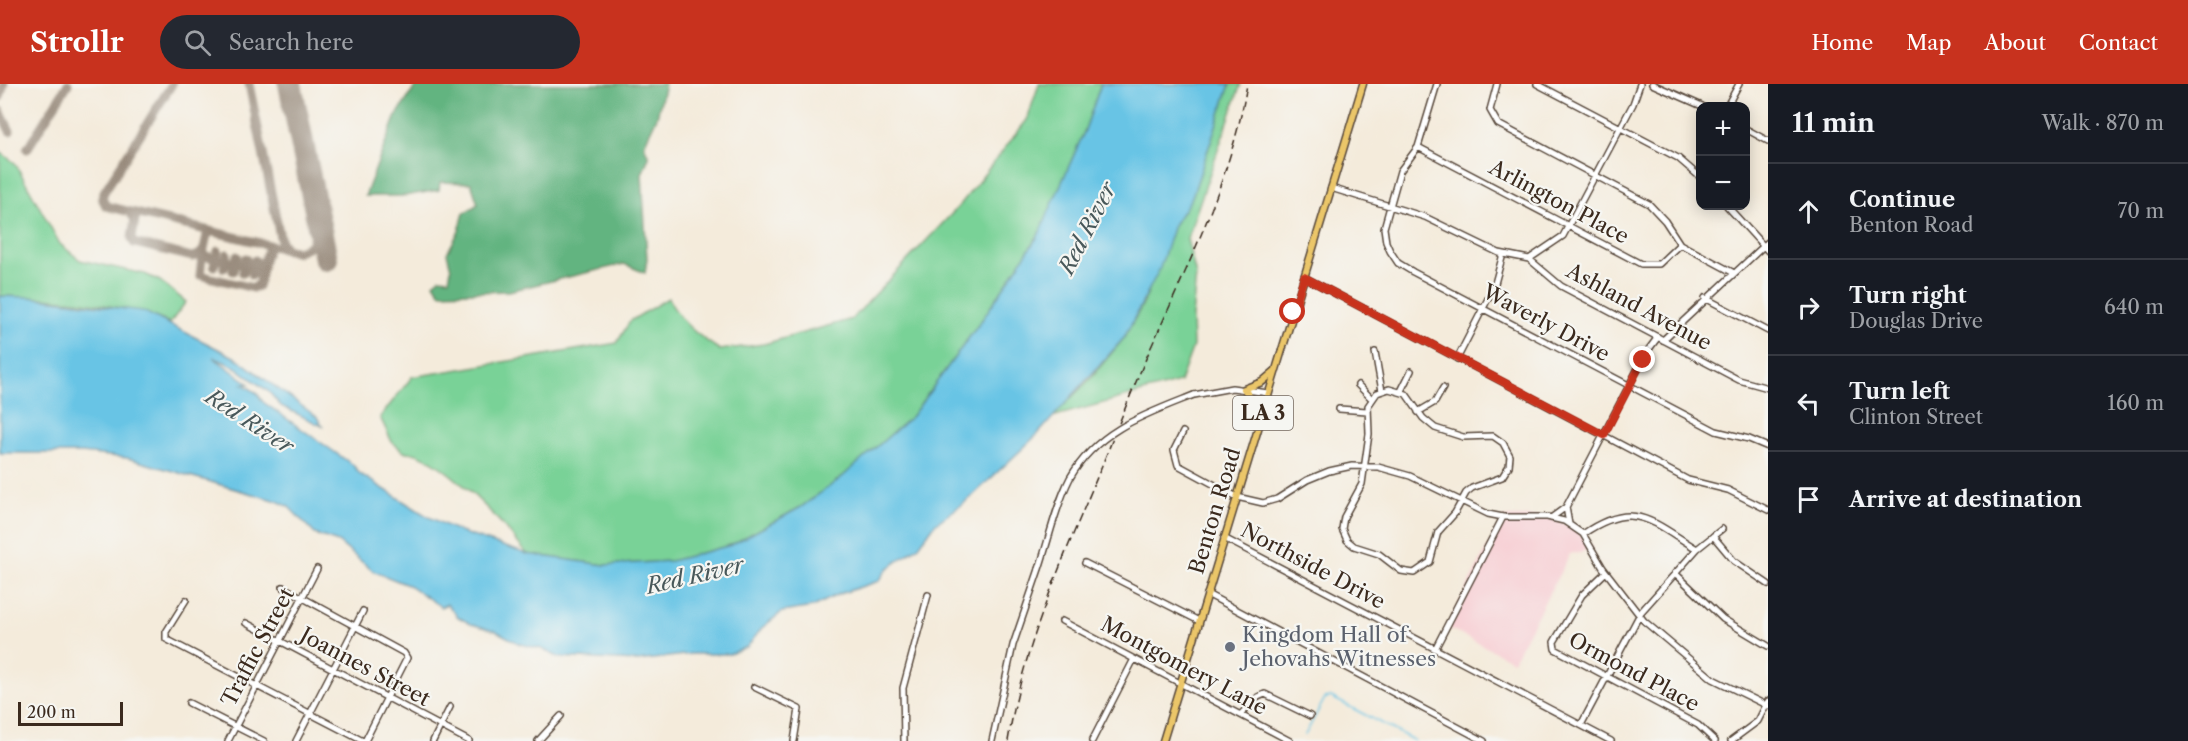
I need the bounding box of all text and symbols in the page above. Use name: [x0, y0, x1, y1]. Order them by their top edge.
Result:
search box: [160, 15, 580, 69]
text: Strollr: [30, 25, 124, 59]
icon: search: [181, 26, 214, 59]
text: Search here: [229, 29, 353, 56]
text: Home: [1812, 30, 1873, 55]
text: Map: [1906, 30, 1951, 55]
text: About: [1984, 30, 2046, 55]
text: Contact: [2079, 30, 2158, 55]
map controls: [1696, 102, 1750, 210]
button: +: [1696, 102, 1750, 156]
text: 11 min: [1792, 107, 1875, 139]
text: Walk · 870 m: [2042, 111, 2164, 135]
street label: Arlington Place: [1484, 154, 1633, 249]
button: −: [1696, 156, 1750, 210]
water label: Red River: [1052, 176, 1123, 281]
text: Continue: [1849, 186, 1955, 213]
icon: ahead: [1792, 195, 1825, 228]
text: 70 m: [2118, 199, 2164, 223]
text: Benton Road: [1849, 213, 1973, 237]
street label: Ashland Avenue: [1562, 257, 1716, 355]
street label: Waverly Drive: [1478, 278, 1614, 367]
text: Turn right: [1849, 282, 1967, 309]
icon: right: [1792, 291, 1825, 324]
text: 640 m: [2104, 295, 2164, 319]
route start: [1279, 298, 1305, 324]
text: Douglas Drive: [1849, 309, 1983, 333]
route end: [1629, 346, 1655, 372]
text: Turn left: [1849, 378, 1950, 405]
water label: Red River: [199, 382, 300, 461]
icon: left: [1792, 387, 1825, 420]
text: 160 m: [2107, 391, 2164, 415]
road number: LA 3: [1233, 396, 1293, 430]
text: Clinton Street: [1849, 405, 1983, 429]
street label: Benton Road: [1183, 445, 1246, 577]
icon: arrive: [1792, 483, 1825, 516]
text: Arrive at destination: [1849, 486, 2082, 513]
street label: Northside Drive: [1237, 517, 1389, 614]
water label: Red River: [642, 551, 748, 600]
street label: Traffic Street: [216, 583, 300, 710]
street label: Montgomery Lane: [1097, 611, 1272, 720]
street label: Joannes Street: [293, 620, 435, 712]
place label: Kingdom Hall of Jehovahs Witnesses: [1239, 622, 1436, 671]
street label: Ormond Place: [1565, 627, 1704, 716]
marker: Kingdom Hall of Jehovahs Witnesses: [1223, 640, 1237, 654]
scale bar: [18, 699, 123, 726]
text: 200 m: [27, 702, 76, 722]

